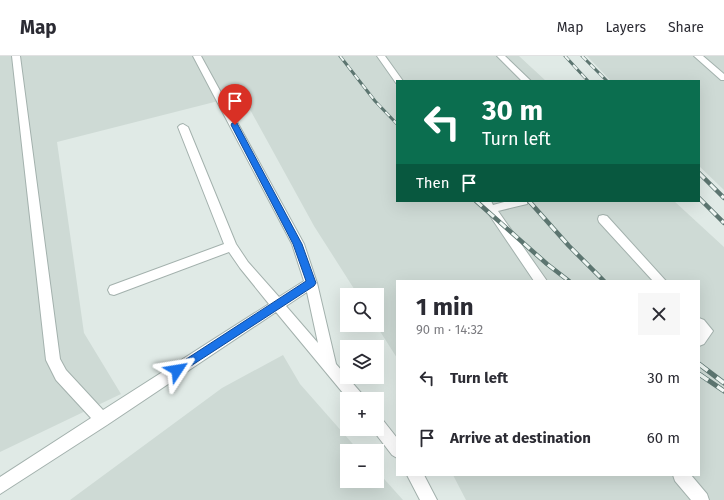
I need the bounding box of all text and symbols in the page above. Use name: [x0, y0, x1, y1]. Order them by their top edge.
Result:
text: Map: [20, 16, 57, 39]
text: Map: [557, 19, 583, 36]
text: Layers: [605, 19, 646, 36]
text: Share: [668, 19, 704, 36]
pin: [218, 84, 252, 125]
icon: arrive: [224, 90, 246, 112]
text: 30 m: [482, 94, 543, 127]
icon: left: [416, 96, 468, 148]
text: Turn left: [482, 128, 551, 150]
icon: arrive: [458, 172, 480, 194]
text: Then: [416, 174, 450, 192]
map controls: [340, 288, 384, 488]
button: search: [340, 288, 384, 332]
text: 1 min: [416, 293, 474, 321]
button: close: [638, 293, 680, 335]
text: 90 m · 14:32: [416, 322, 483, 337]
button: layers: [340, 340, 384, 384]
position arrow: [156, 349, 198, 391]
icon: left: [416, 367, 438, 389]
text: Turn left: [450, 369, 508, 387]
text: 30 m: [647, 369, 680, 387]
button: +: [340, 392, 384, 436]
icon: arrive: [416, 427, 438, 449]
text: Arrive at destination: [450, 429, 591, 447]
text: 60 m: [647, 429, 680, 447]
button: −: [340, 444, 384, 488]

